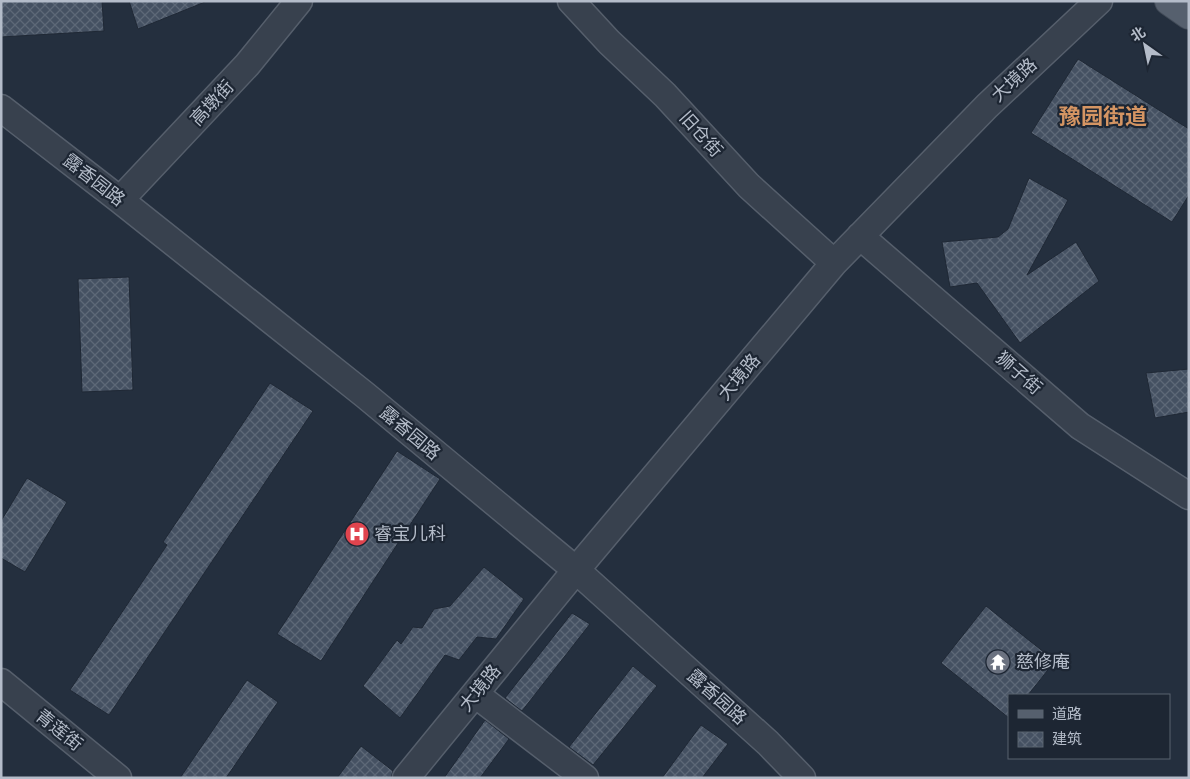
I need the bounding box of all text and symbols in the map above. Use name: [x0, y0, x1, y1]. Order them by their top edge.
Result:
north arrow: [1120, 20, 1170, 70]
text: 北: [1128, 24, 1148, 45]
street label: 大境路: [987, 54, 1041, 106]
street label: 高墩街: [186, 76, 238, 130]
district label: 豫园街道: [1059, 104, 1147, 129]
street label: 旧仓街: [676, 107, 726, 161]
street label: 露香园路: [59, 150, 129, 210]
street label: 狮子街: [992, 348, 1046, 398]
street label: 大境路: [714, 350, 764, 404]
street label: 露香园路: [376, 402, 444, 464]
hospital icon: 睿宝儿科: [344, 521, 370, 547]
place label: 睿宝儿科: [374, 524, 446, 544]
temple icon: 慈修庵: [985, 649, 1011, 675]
place label: 慈修庵: [1016, 652, 1070, 672]
street label: 大境路: [455, 661, 505, 715]
street label: 露香园路: [684, 665, 750, 729]
legend: [1008, 694, 1170, 759]
street label: 青莲街: [32, 705, 86, 755]
text: 道路: [1052, 705, 1082, 722]
text: 建筑: [1052, 730, 1082, 747]

